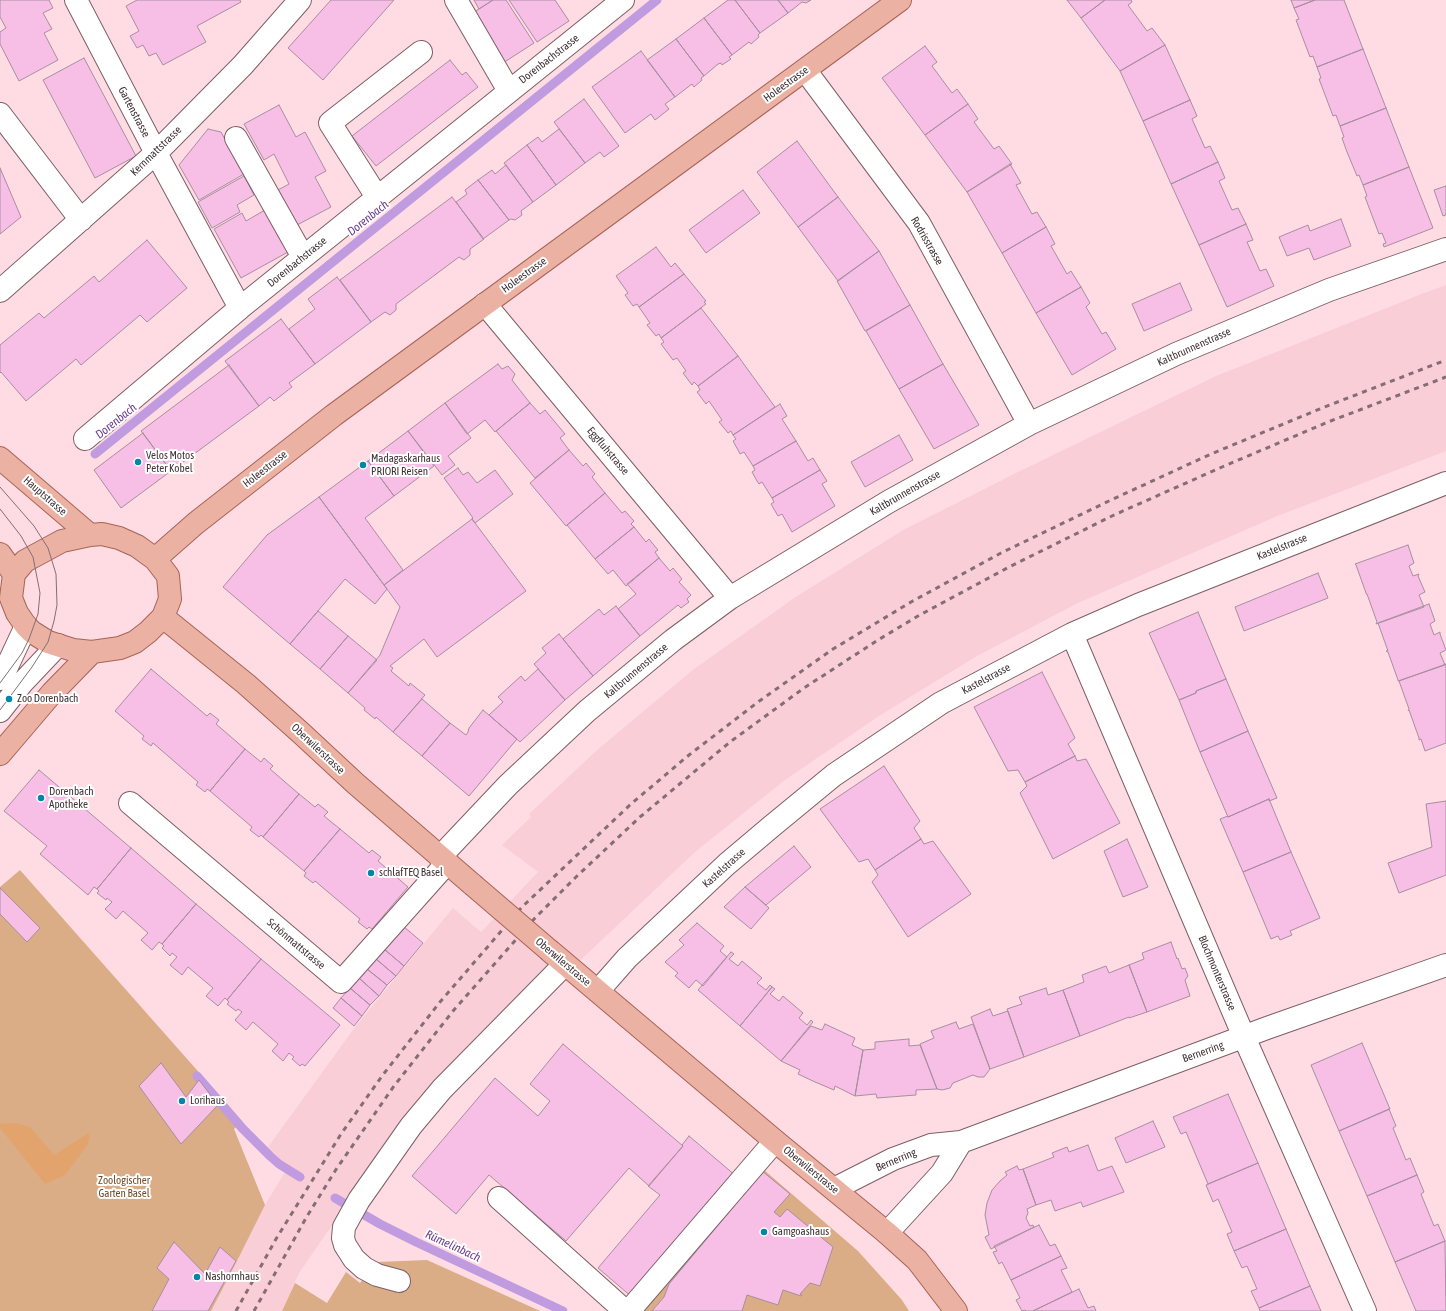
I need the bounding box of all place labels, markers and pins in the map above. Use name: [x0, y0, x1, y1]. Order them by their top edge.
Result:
place label: Velos Motos Peter Kobel: [146, 449, 194, 475]
place label: Madagaskarhaus PRIORI Reisen: [371, 452, 440, 478]
marker: Velos Motos Peter Kobel: [133, 457, 143, 467]
marker: Madagaskarhaus PRIORI Reisen: [358, 460, 368, 470]
place label: Zoo Dorenbach: [17, 692, 78, 706]
marker: Zoo Dorenbach: [4, 694, 14, 704]
place label: Dorenbach Apotheke: [49, 785, 94, 811]
marker: Dorenbach Apotheke: [36, 793, 46, 803]
place label: schlafTEQ Basel: [379, 866, 443, 880]
marker: schlafTEQ Basel: [366, 868, 376, 878]
place label: Lorihaus: [190, 1094, 225, 1108]
marker: Lorihaus: [177, 1096, 187, 1106]
place label: Gamgoashaus: [772, 1225, 829, 1239]
marker: Gamgoashaus: [759, 1227, 769, 1237]
place label: Nashornhaus: [205, 1270, 259, 1284]
marker: Nashornhaus: [192, 1272, 202, 1282]

